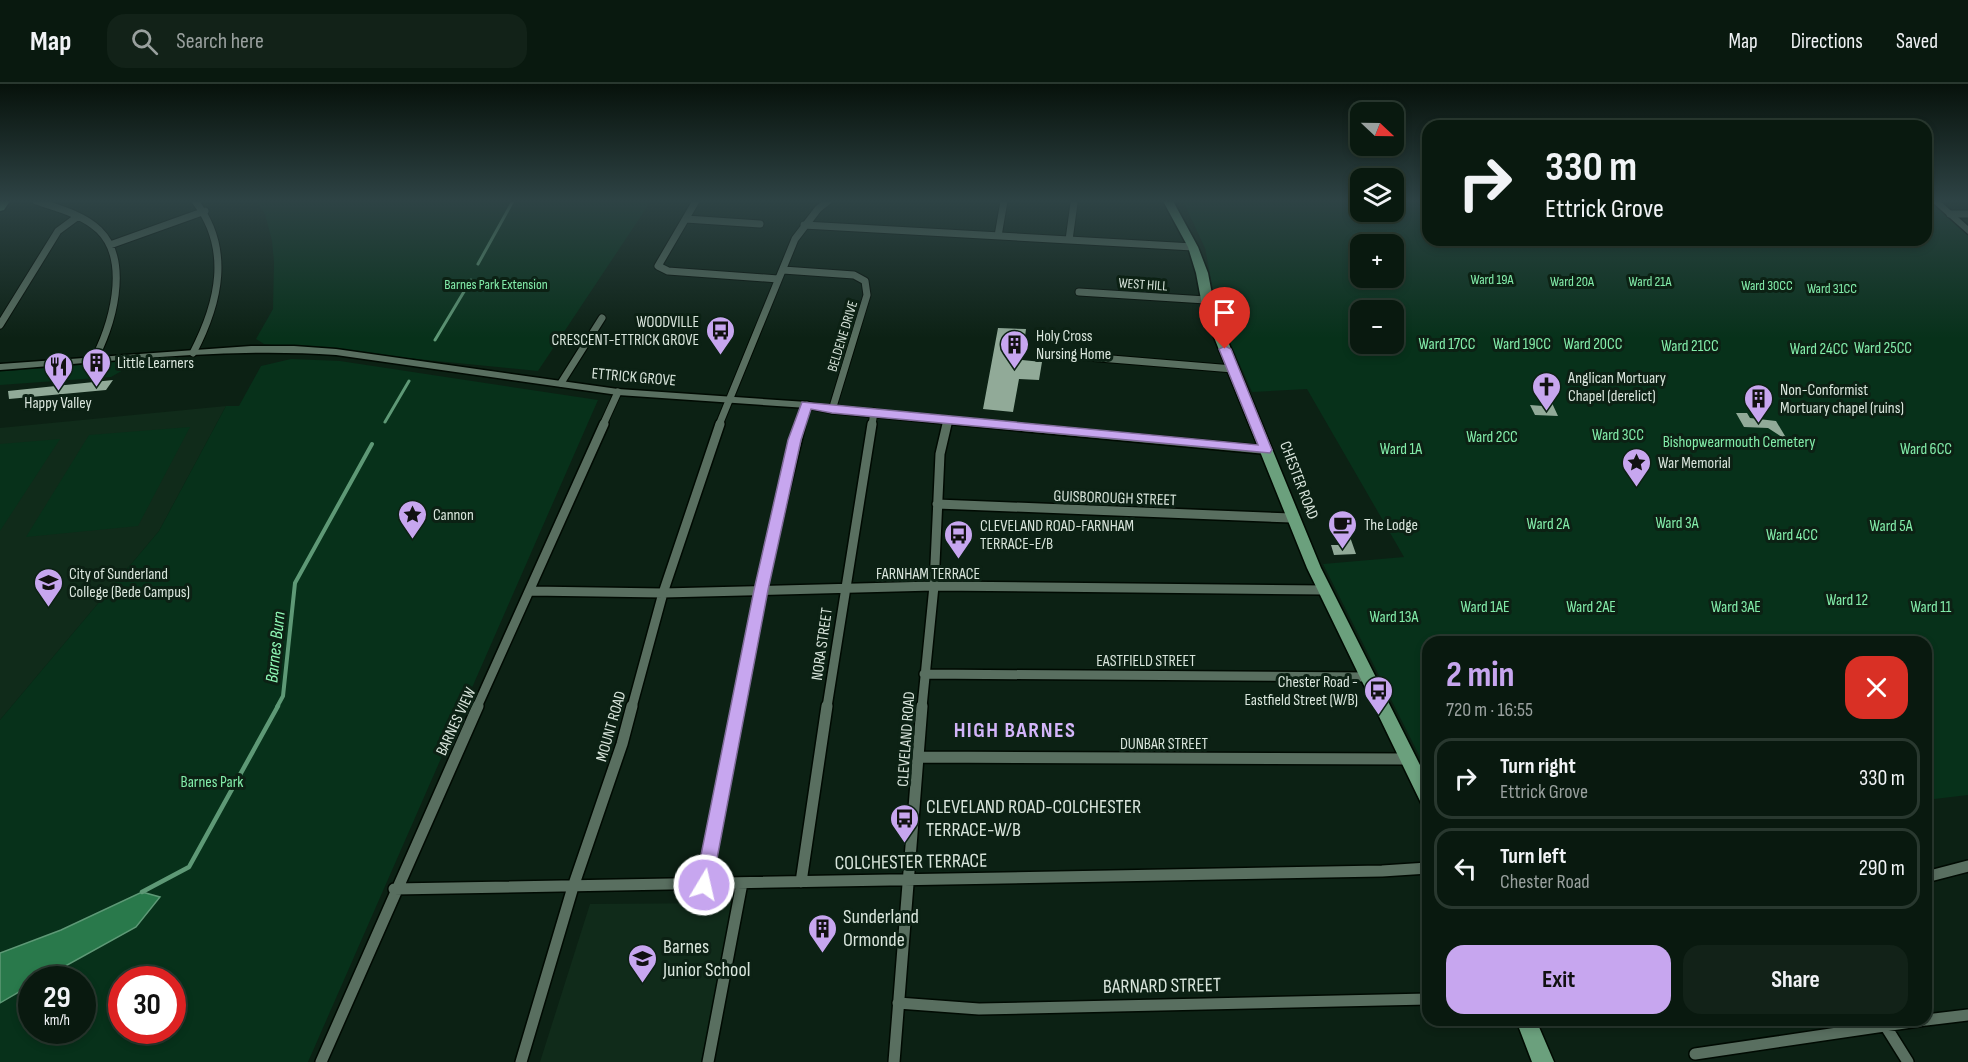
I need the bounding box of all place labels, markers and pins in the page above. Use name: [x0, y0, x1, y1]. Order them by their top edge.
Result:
pin: [1199, 287, 1250, 349]
place label: WOODVILLE CRESCENT-ETTRICK GROVE: [552, 313, 699, 350]
bus stop icon: WOODVILLE CRESCENT-ETTRICK GROVE: [704, 314, 736, 356]
place label: Holy Cross Nursing Home: [1036, 327, 1111, 364]
building icon: Holy Cross Nursing Home: [999, 328, 1031, 370]
building icon: Little Learners: [80, 346, 112, 388]
restaurant icon: Happy Valley: [42, 350, 74, 392]
place label: Little Learners: [117, 354, 194, 373]
place label: Anglican Mortuary Chapel (derelict): [1567, 369, 1666, 406]
church icon: Anglican Mortuary Chapel (derelict): [1531, 370, 1563, 412]
place label: Non-Conformist Mortuary chapel (ruins): [1780, 381, 1904, 418]
building icon: Non-Conformist Mortuary chapel (ruins): [1743, 382, 1775, 424]
place label: Happy Valley: [24, 394, 92, 413]
place icon: War Memorial: [1621, 446, 1653, 488]
place label: War Memorial: [1658, 454, 1731, 473]
place icon: Cannon: [396, 498, 428, 540]
place label: Cannon: [433, 506, 474, 525]
cafe icon: The Lodge: [1327, 508, 1359, 550]
place label: The Lodge: [1364, 516, 1418, 535]
place label: CLEVELAND ROAD-FARNHAM TERRACE-E/B: [980, 517, 1134, 554]
bus stop icon: CLEVELAND ROAD-FARNHAM TERRACE-E/B: [943, 518, 975, 560]
place label: City of Sunderland College (Bede Campus): [69, 565, 190, 602]
school or university icon: City of Sunderland College (Bede Campus): [32, 566, 64, 608]
place label: Chester Road - Eastfield Street (W/B): [1244, 673, 1358, 710]
bus stop icon: Chester Road - Eastfield Street (W/B): [1363, 674, 1395, 716]
place label: CLEVELAND ROAD-COLCHESTER TERRACE-W/B: [926, 795, 1141, 842]
bus stop icon: CLEVELAND ROAD-COLCHESTER TERRACE-W/B: [889, 802, 921, 844]
place label: Sunderland Ormonde: [843, 905, 919, 952]
building icon: Sunderland Ormonde: [806, 912, 838, 954]
place label: Barnes Junior School: [662, 935, 750, 982]
school or university icon: Barnes Junior School: [626, 942, 658, 984]

